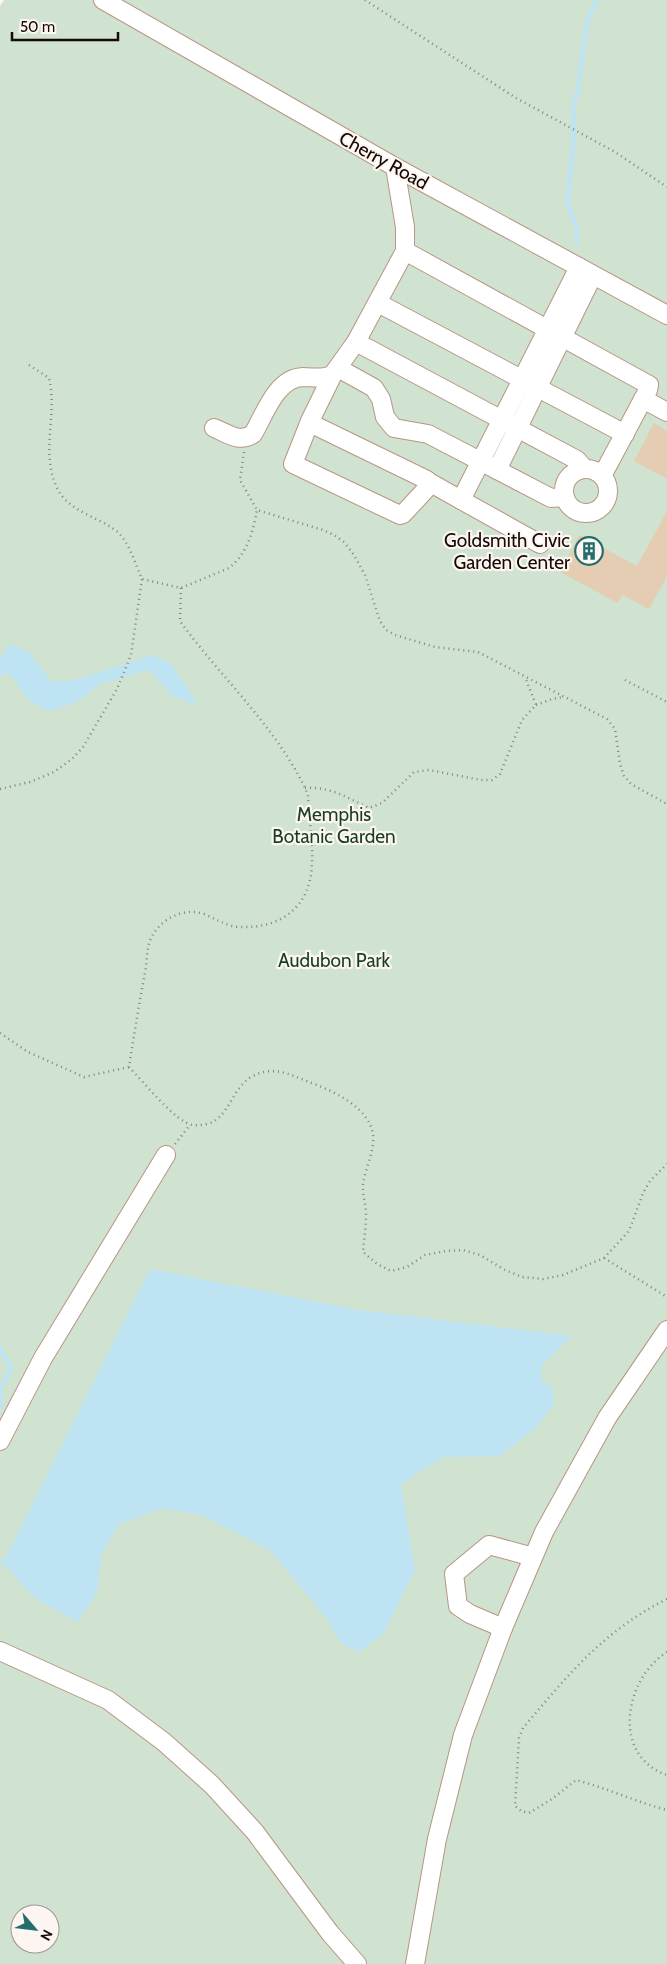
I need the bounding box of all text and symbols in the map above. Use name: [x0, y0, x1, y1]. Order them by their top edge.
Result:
scale bar: [12, 10, 119, 42]
text: 50 m: [20, 18, 55, 36]
street label: Cherry Road: [335, 126, 433, 194]
place label: Goldsmith Civic Garden Center: [444, 529, 570, 574]
building icon: Goldsmith Civic Garden Center: [574, 536, 604, 566]
park label: Memphis Botanic Garden: [272, 803, 396, 848]
park label: Audubon Park: [278, 949, 391, 972]
north arrow: [10, 1904, 60, 1954]
text: N: [36, 1927, 57, 1944]

